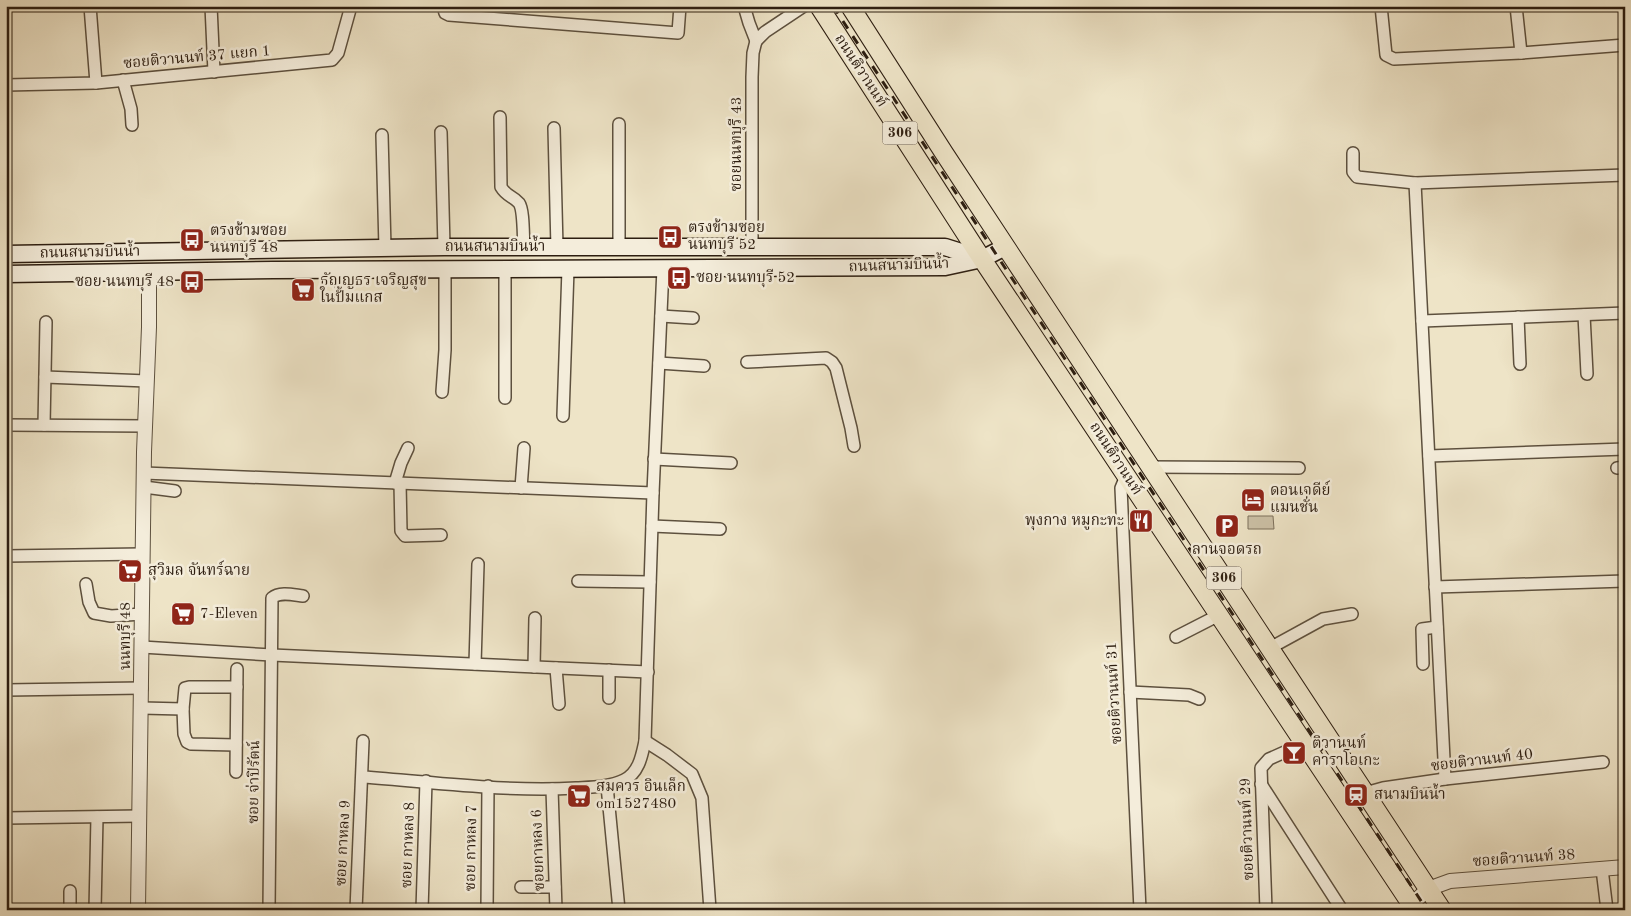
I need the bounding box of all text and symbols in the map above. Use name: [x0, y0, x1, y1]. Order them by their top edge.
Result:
street label: ถนนติวานนท์: [831, 30, 892, 110]
street label: ซอยติวานนท์ 37 แยก 1: [122, 40, 271, 72]
street label: ซอยนนทบุรี 43: [727, 97, 747, 191]
road number: 306: [882, 122, 918, 144]
place label: ตรงข้ามซอย นนทบุรี 52: [688, 218, 765, 255]
place label: ตรงข้ามซอย นนทบุรี 48: [210, 221, 287, 258]
bus stop icon: ตรงข้ามซอย นนทบุรี 52: [657, 224, 683, 250]
bus stop icon: ตรงข้ามซอย นนทบุรี 48: [179, 227, 205, 253]
street label: ถนนสนามบินน้ำ: [445, 235, 545, 255]
street label: ถนนสนามบินน้ำ: [39, 240, 140, 261]
street label: ถนนสนามบินน้ำ: [848, 252, 950, 275]
bus stop icon: ซอย นนทบุรี 52: [666, 265, 692, 291]
place label: ซอย นนทบุรี 52: [696, 268, 795, 288]
bus stop icon: ซอย นนทบุรี 48: [179, 269, 205, 295]
place label: ซอย นนทบุรี 48: [75, 272, 174, 292]
place label: ธัญญธร เจริญสุข ในปั้มแกส: [319, 272, 427, 306]
supermarket icon: ธัญญธร เจริญสุข ในปั้มแกส: [290, 277, 316, 303]
street label: ถนนติวานนท์: [1086, 418, 1147, 498]
place label: ดอนเจดีย์ แมนชั่น: [1270, 480, 1331, 516]
hotel icon: ดอนเจดีย์ แมนชั่น: [1240, 487, 1266, 513]
restaurant icon: พุงกาง หมูกะทะ: [1128, 508, 1154, 534]
parking icon: ลานจอดรถ: [1214, 513, 1240, 539]
place label: พุงกาง หมูกะทะ: [1025, 514, 1124, 531]
place label: ลานจอดรถ: [1192, 543, 1262, 558]
supermarket icon: สุวิมล จันทร์ฉาย: [117, 558, 143, 584]
place label: สุวิมล จันทร์ฉาย: [148, 560, 250, 581]
road number: 306: [1206, 566, 1242, 590]
supermarket icon: 7-Eleven: [170, 601, 196, 627]
street label: นนทบุรี 48: [116, 602, 136, 670]
place label: 7-Eleven: [200, 607, 258, 622]
street label: ซอยติวานนท์ 31: [1101, 641, 1125, 745]
place label: ติวานนท์ คาราโอเกะ: [1312, 733, 1380, 769]
street label: ซอย จ่าปิรัตน์: [243, 740, 263, 824]
bar icon: ติวานนท์ คาราโอเกะ: [1281, 740, 1307, 766]
street label: ซอยติวานนท์ 40: [1430, 743, 1534, 775]
place label: สมควร อินเล็ก om1527480: [596, 777, 686, 812]
street label: ซอยติวานนท์ 29: [1235, 777, 1257, 881]
station icon: สนามบินน้ำ: [1343, 782, 1369, 808]
supermarket icon: สมควร อินเล็ก om1527480: [566, 783, 592, 809]
place label: สนามบินน้ำ: [1374, 783, 1446, 803]
street label: ซอย กาหลง 9: [334, 800, 354, 886]
street label: ซอย กาหลง 8: [400, 802, 418, 888]
street label: ซอย กาหลง 7: [464, 805, 480, 891]
street label: ซอยกาหลง 6: [530, 809, 548, 891]
street label: ซอยติวานนท์ 38: [1472, 844, 1576, 870]

